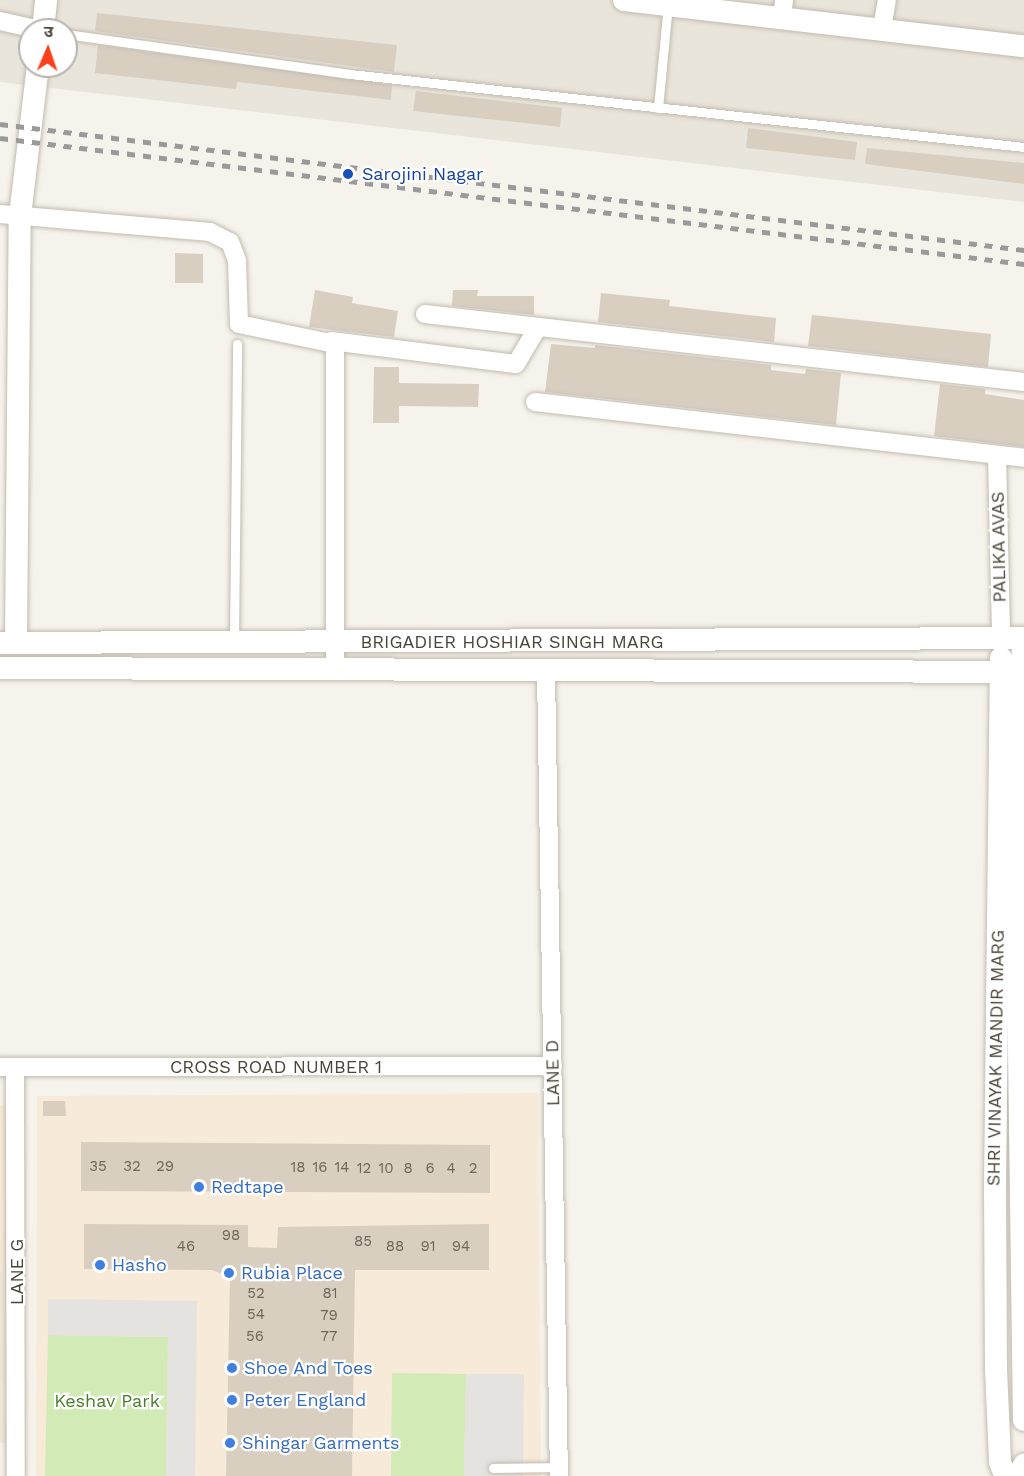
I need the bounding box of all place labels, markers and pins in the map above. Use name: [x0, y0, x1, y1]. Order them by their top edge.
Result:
place label: Sarojini Nagar: [362, 163, 483, 185]
marker: Sarojini Nagar: [339, 165, 357, 183]
place label: Redtape: [211, 1176, 284, 1198]
marker: Redtape: [192, 1180, 206, 1194]
place label: Hasho: [112, 1254, 167, 1276]
marker: Hasho: [93, 1258, 107, 1272]
place label: Rubia Place: [241, 1262, 343, 1284]
marker: Rubia Place: [222, 1266, 236, 1280]
place label: Shoe And Toes: [244, 1357, 374, 1379]
marker: Shoe And Toes: [225, 1361, 239, 1375]
place label: Peter England: [244, 1389, 367, 1411]
marker: Peter England: [225, 1393, 239, 1407]
place label: Shingar Garments: [242, 1432, 400, 1454]
marker: Shingar Garments: [223, 1436, 237, 1450]

